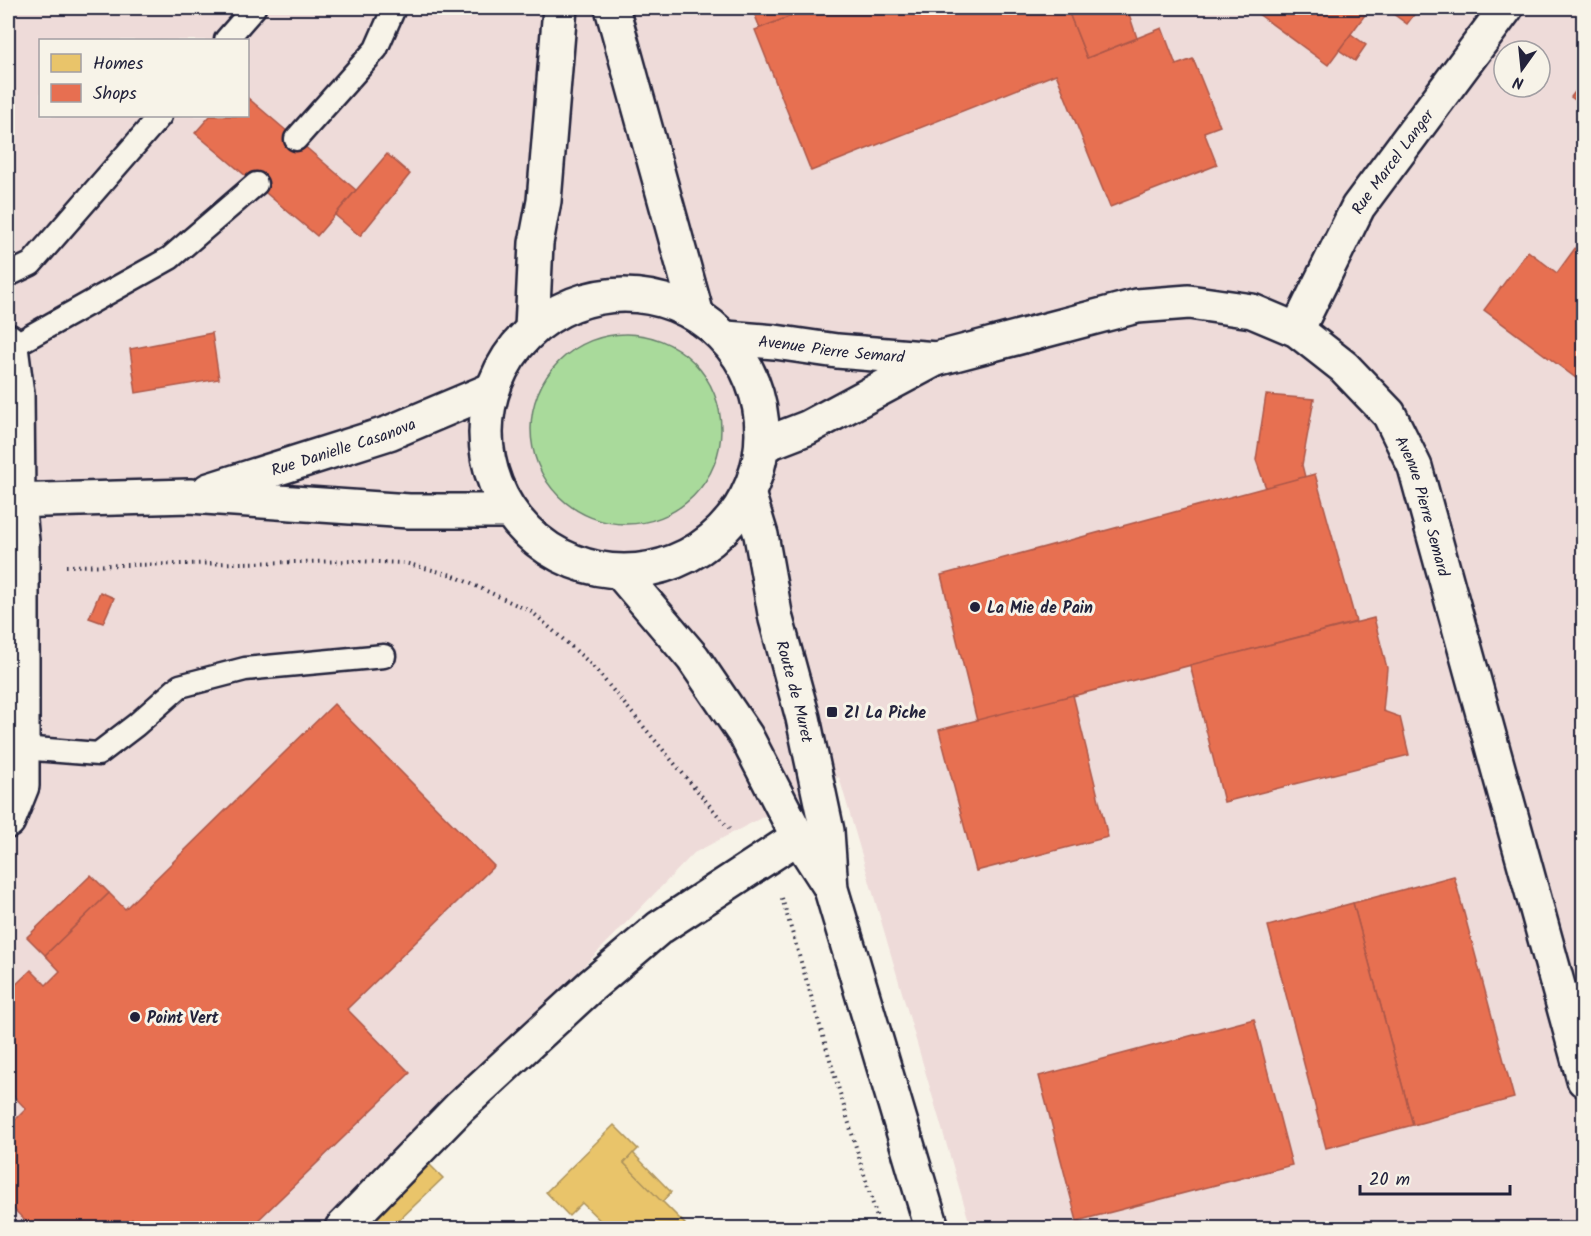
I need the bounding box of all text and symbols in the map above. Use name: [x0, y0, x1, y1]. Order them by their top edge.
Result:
legend: [39, 39, 249, 117]
north arrow: [1492, 39, 1552, 99]
text: Homes: [93, 50, 144, 79]
text: N: [1510, 69, 1527, 95]
text: Shops: [93, 80, 137, 109]
street label: Rue Marcel Langer: [1345, 103, 1442, 219]
street label: Avenue Pierre Semard: [757, 330, 906, 370]
street label: Rue Danielle Casanova: [268, 412, 420, 484]
street label: Avenue Pierre Semard: [1388, 432, 1456, 581]
place label: La Mie de Pain: [987, 596, 1093, 621]
marker: La Mie de Pain: [968, 600, 982, 614]
street label: Route de Muret: [768, 638, 819, 746]
place label: ZI La Piche: [844, 701, 926, 726]
marker: ZI La Piche: [825, 705, 839, 719]
place label: Point Vert: [147, 1006, 220, 1031]
marker: Point Vert: [128, 1010, 142, 1024]
scale bar: [1360, 1158, 1510, 1196]
text: 20 m: [1369, 1166, 1410, 1195]

